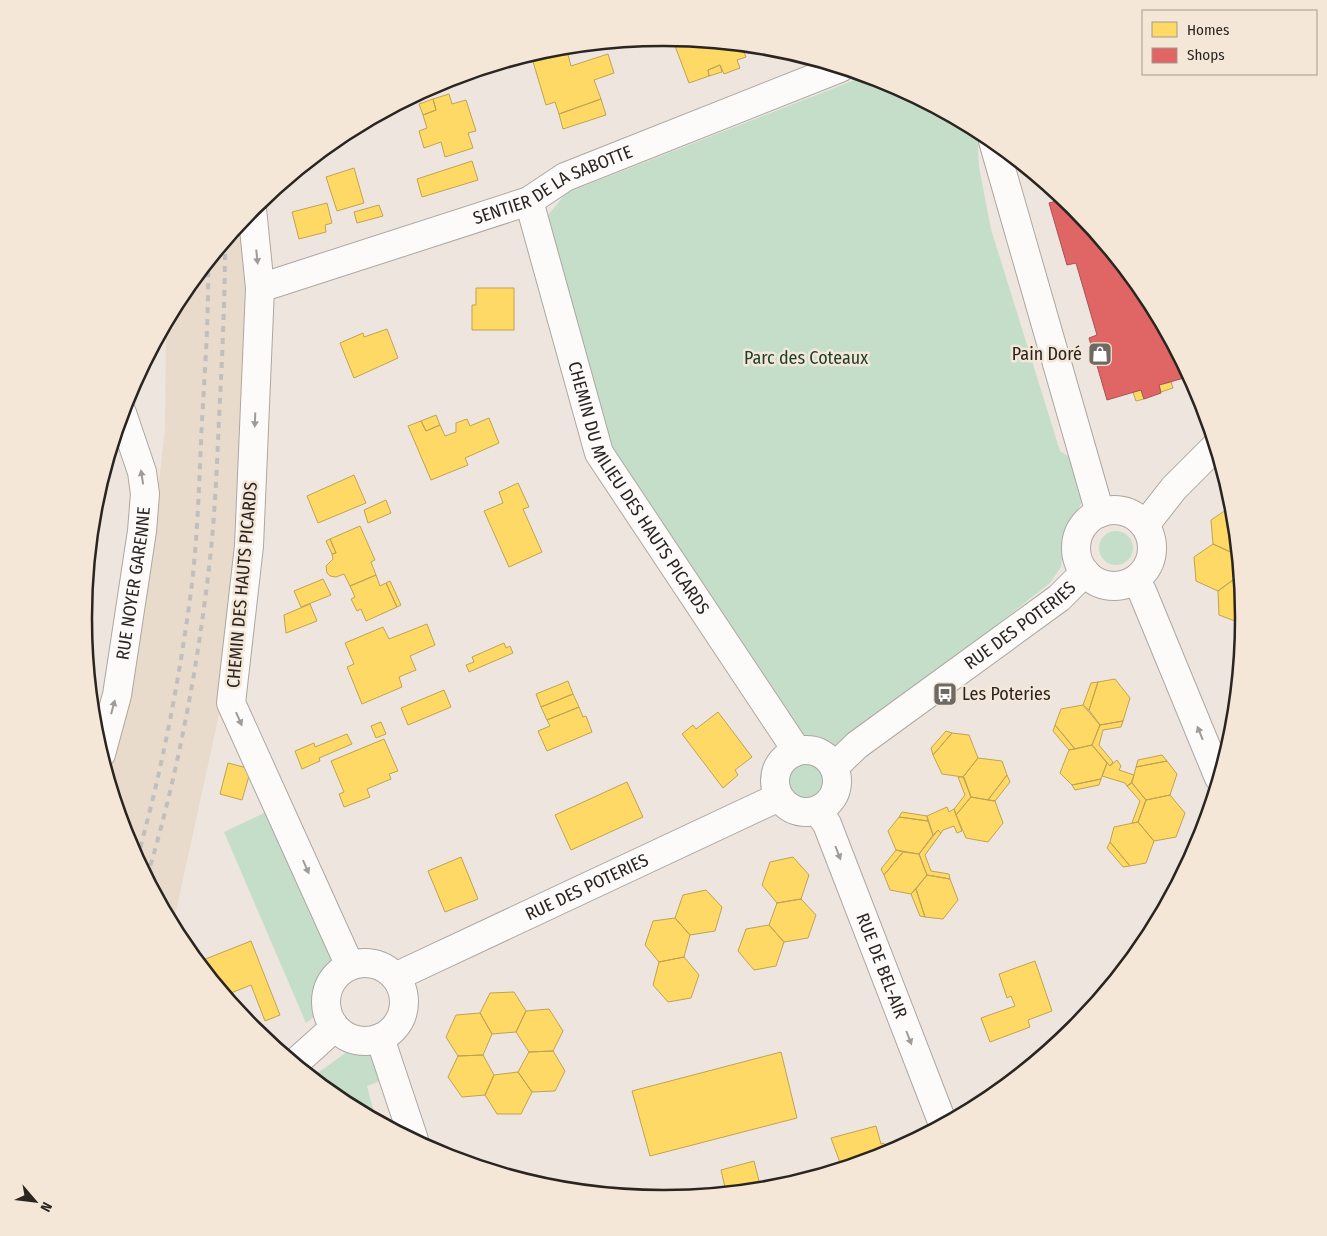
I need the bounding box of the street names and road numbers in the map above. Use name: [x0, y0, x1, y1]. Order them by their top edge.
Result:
street label: SENTIER DE LA SABOTTE: [470, 140, 635, 229]
street label: CHEMIN DU MILIEU DES HAUTS PICARDS: [563, 359, 714, 619]
street label: CHEMIN DES HAUTS PICARDS: [222, 481, 262, 689]
street label: RUE NOYER GARENNE: [111, 506, 155, 661]
street label: RUE DES POTERIES: [960, 577, 1080, 674]
street label: RUE DES POTERIES: [522, 849, 652, 925]
street label: RUE DE BEL-AIR: [851, 910, 912, 1022]

